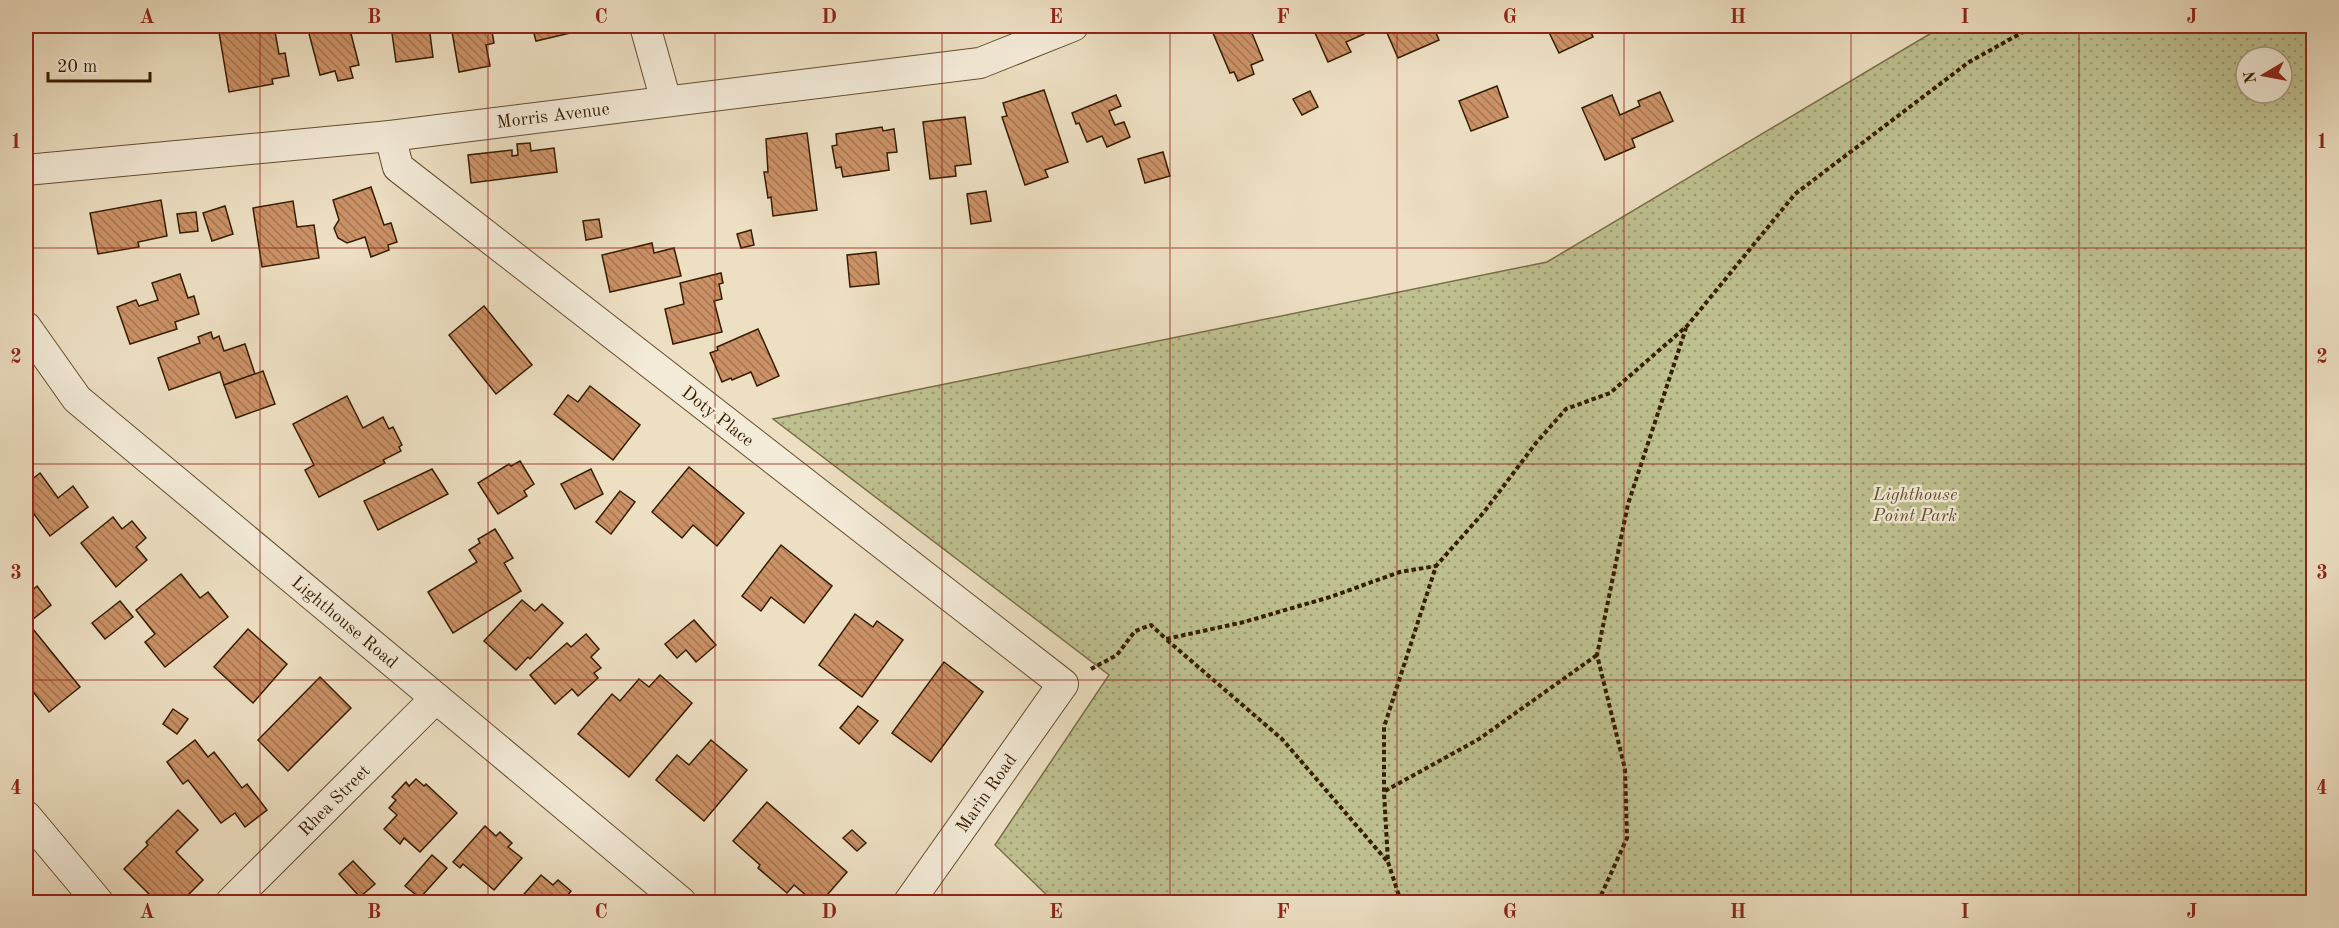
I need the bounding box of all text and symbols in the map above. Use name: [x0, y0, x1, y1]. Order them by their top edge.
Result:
text: A: [139, 8, 155, 28]
text: B: [367, 8, 381, 28]
text: C: [594, 8, 608, 28]
text: D: [821, 8, 837, 28]
text: E: [1049, 8, 1063, 28]
text: F: [1276, 8, 1290, 28]
text: G: [1503, 8, 1517, 28]
text: H: [1730, 8, 1746, 28]
text: I: [1961, 8, 1969, 28]
text: J: [2187, 8, 2198, 28]
scale bar: [48, 45, 150, 83]
north arrow: [2234, 45, 2294, 105]
text: 20 m: [57, 58, 97, 76]
text: N: [2242, 69, 2260, 85]
street label: Morris Avenue: [496, 100, 611, 132]
text: 1: [10, 133, 22, 153]
text: 1: [2316, 133, 2328, 153]
text: 2: [10, 348, 22, 368]
text: 2: [2316, 348, 2328, 368]
street label: Doty Place: [678, 383, 757, 450]
park label: Lighthouse Point Park: [1872, 486, 1957, 525]
text: 3: [10, 564, 22, 584]
text: 3: [2316, 564, 2328, 584]
street label: Lighthouse Road: [288, 573, 401, 672]
street label: Marin Road: [953, 751, 1020, 836]
street label: Rhea Street: [296, 762, 374, 840]
text: 4: [10, 779, 22, 799]
text: 4: [2316, 779, 2328, 799]
text: A: [139, 903, 155, 923]
text: B: [367, 903, 381, 923]
text: C: [594, 903, 608, 923]
text: D: [821, 903, 837, 923]
text: E: [1049, 903, 1063, 923]
text: F: [1276, 903, 1290, 923]
text: G: [1503, 903, 1517, 923]
text: H: [1730, 903, 1746, 923]
text: I: [1961, 903, 1969, 923]
text: J: [2187, 903, 2198, 923]

